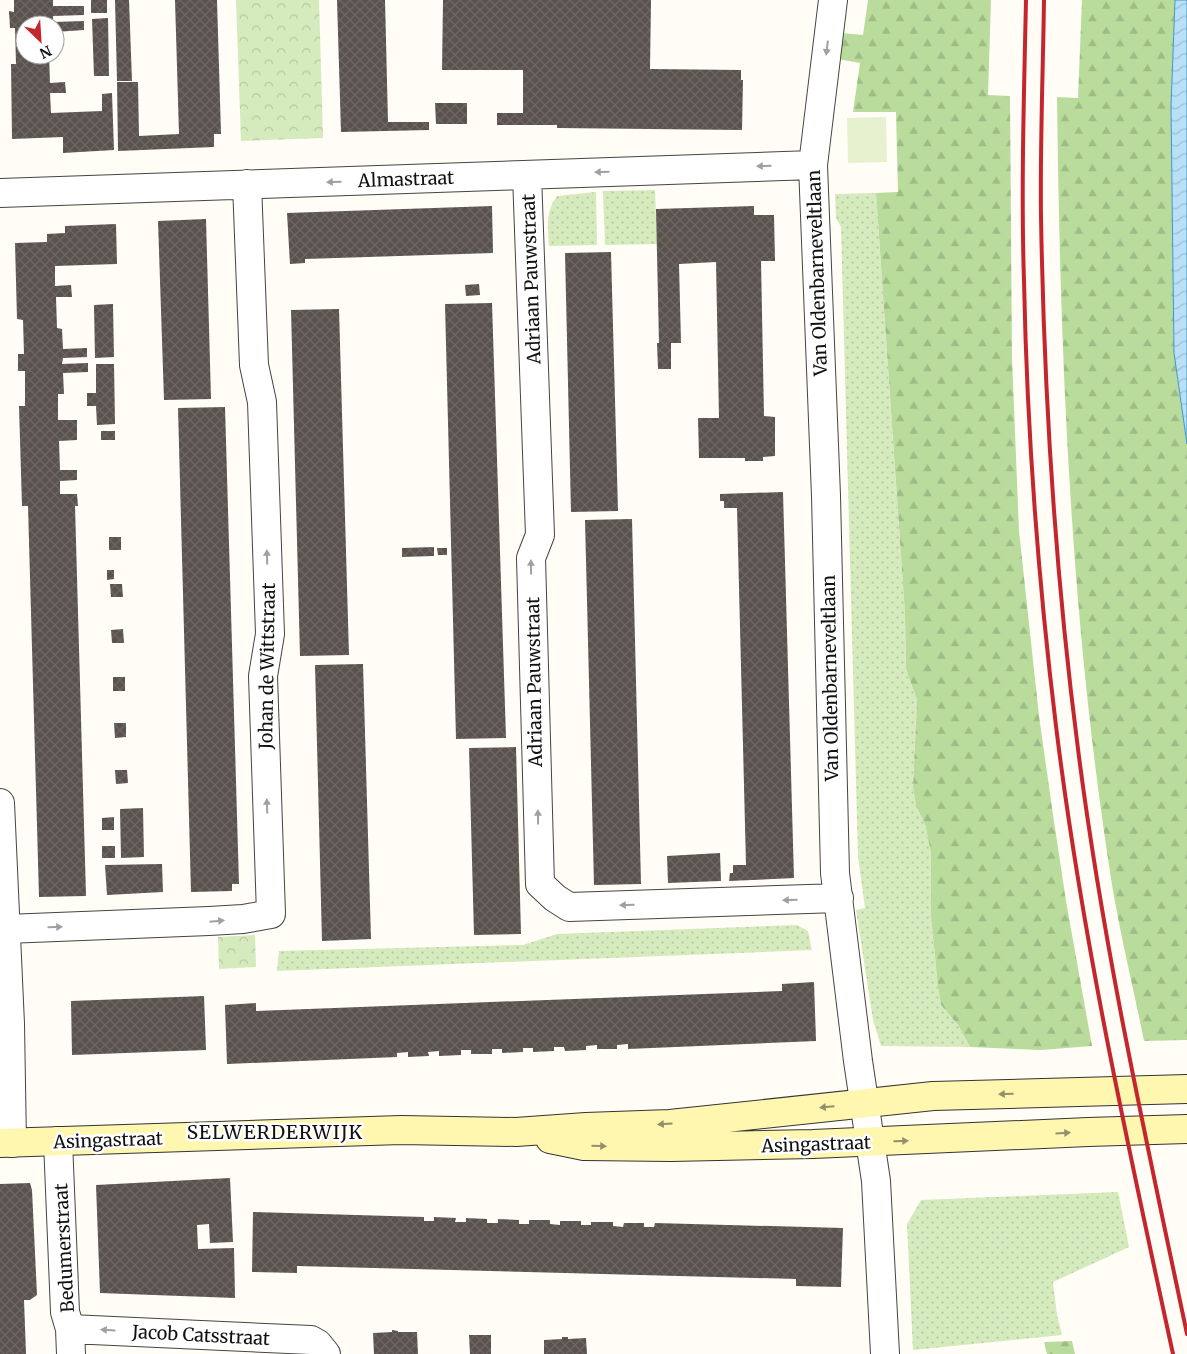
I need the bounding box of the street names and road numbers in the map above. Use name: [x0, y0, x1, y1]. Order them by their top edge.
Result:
street label: Almastraat: [356, 166, 455, 192]
street label: Van Oldenbarneveltlaan: [802, 169, 832, 378]
street label: Adriaan Pauwstraat: [517, 193, 546, 366]
street label: Van Oldenbarneveltlaan: [817, 575, 843, 782]
street label: Johan de Wittstraat: [254, 582, 280, 751]
street label: Adriaan Pauwstraat: [521, 597, 547, 768]
street label: Asingastraat: [52, 1127, 163, 1153]
street label: Asingastraat: [760, 1131, 871, 1157]
street label: Bedumerstraat: [49, 1183, 79, 1313]
street label: Jacob Catsstraat: [131, 1320, 270, 1350]

